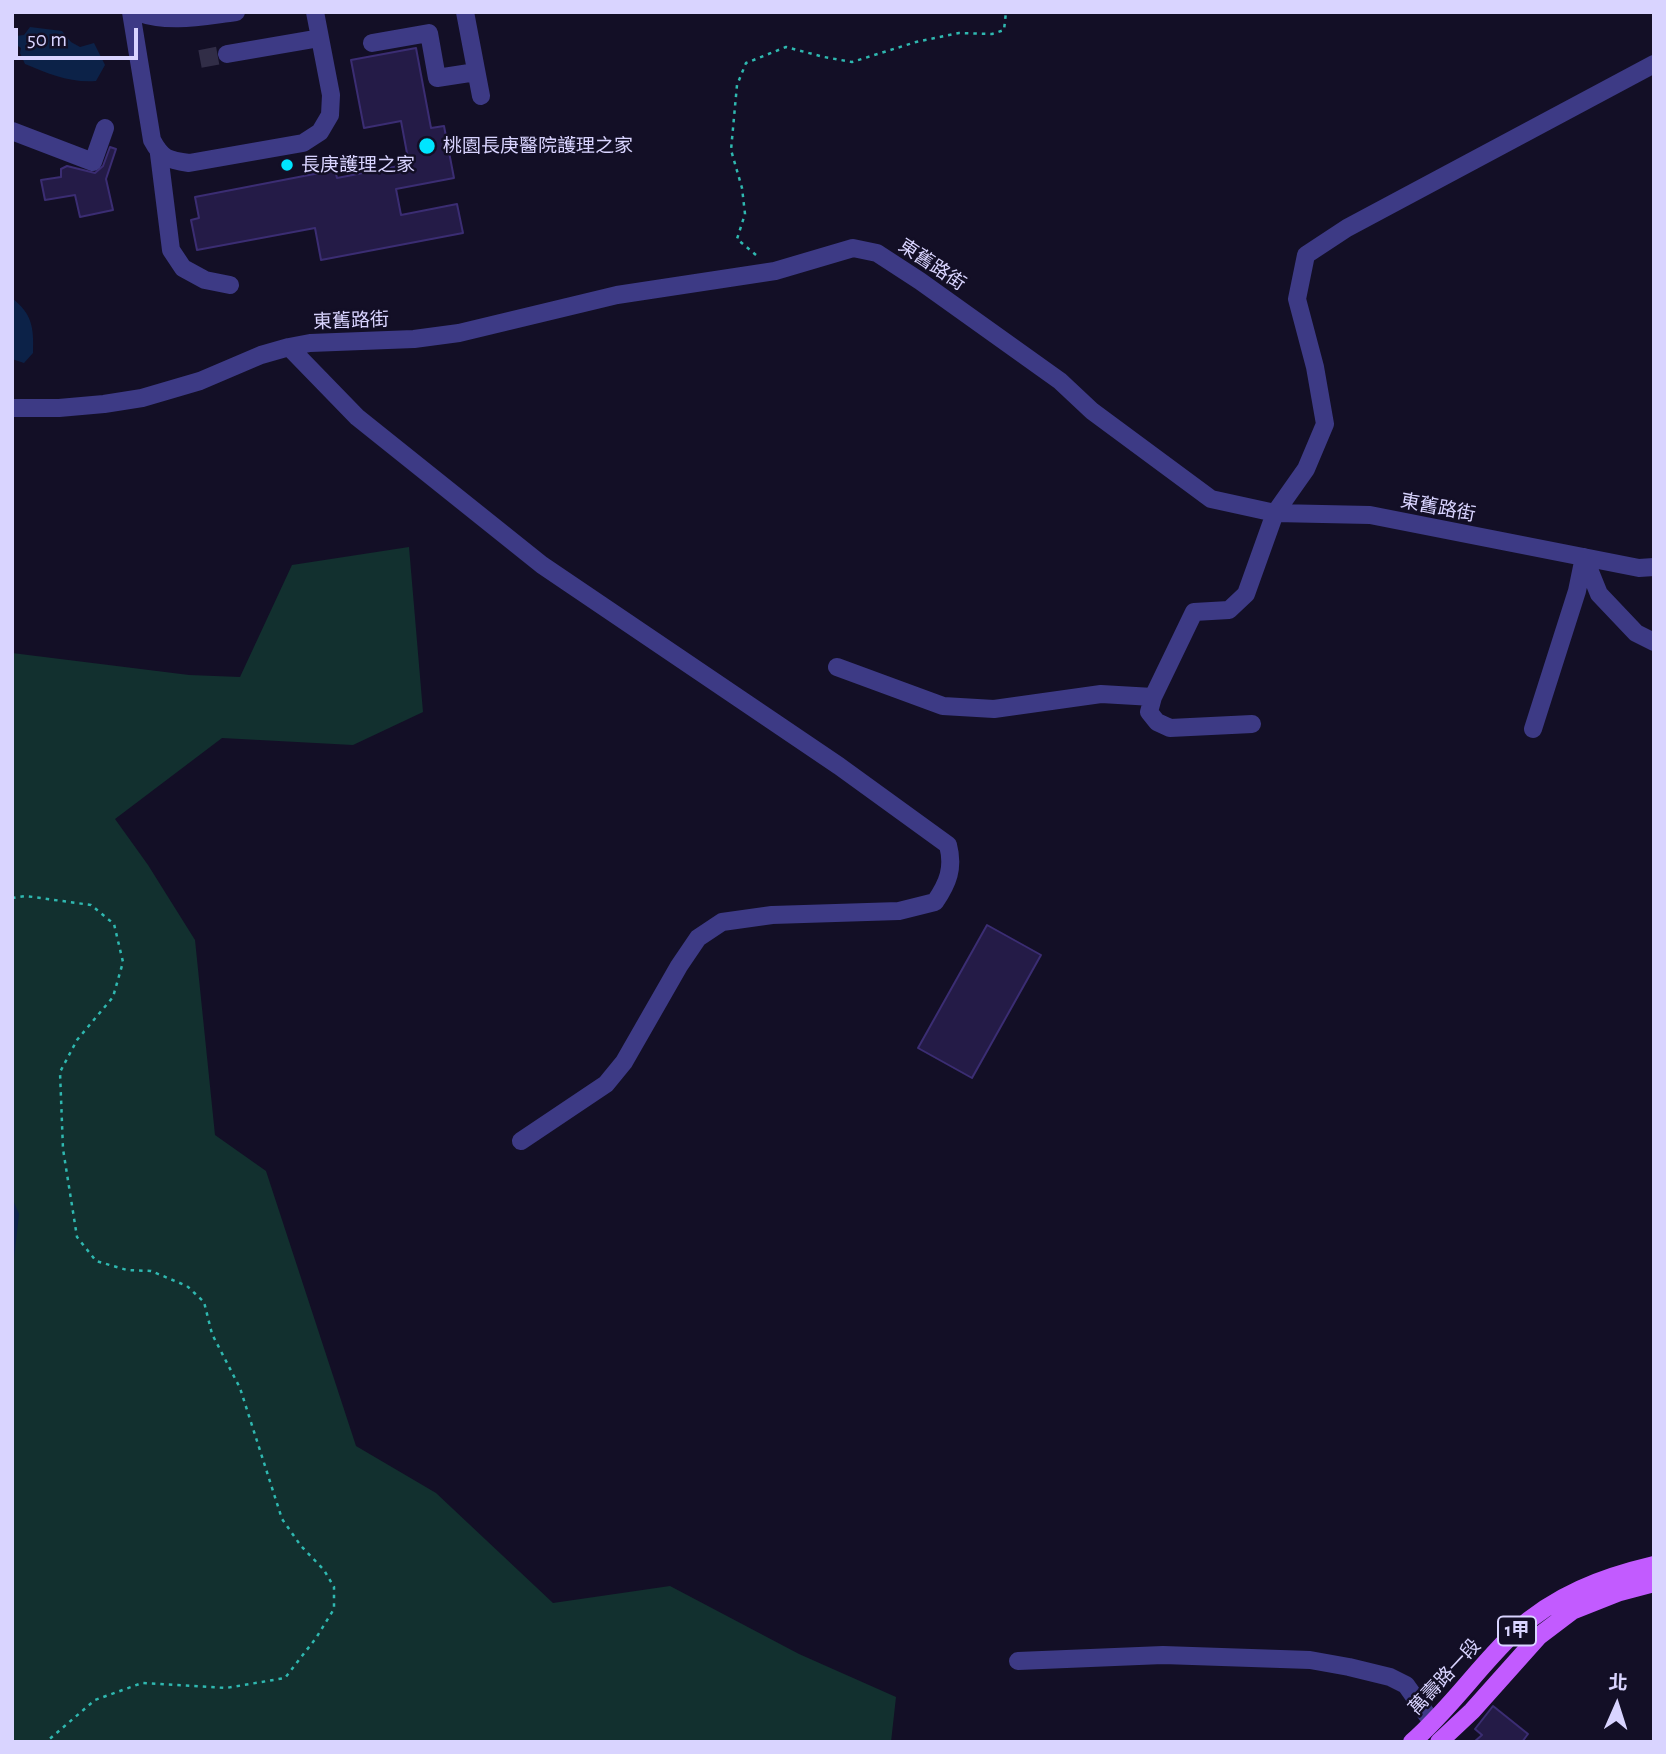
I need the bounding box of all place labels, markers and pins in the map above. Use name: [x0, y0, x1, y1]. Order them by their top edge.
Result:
place label: 桃園長庚醫院護理之家: [443, 135, 633, 157]
marker: 桃園長庚醫院護理之家: [417, 136, 437, 156]
place label: 長庚護理之家: [301, 154, 415, 176]
marker: 長庚護理之家: [279, 157, 295, 173]

